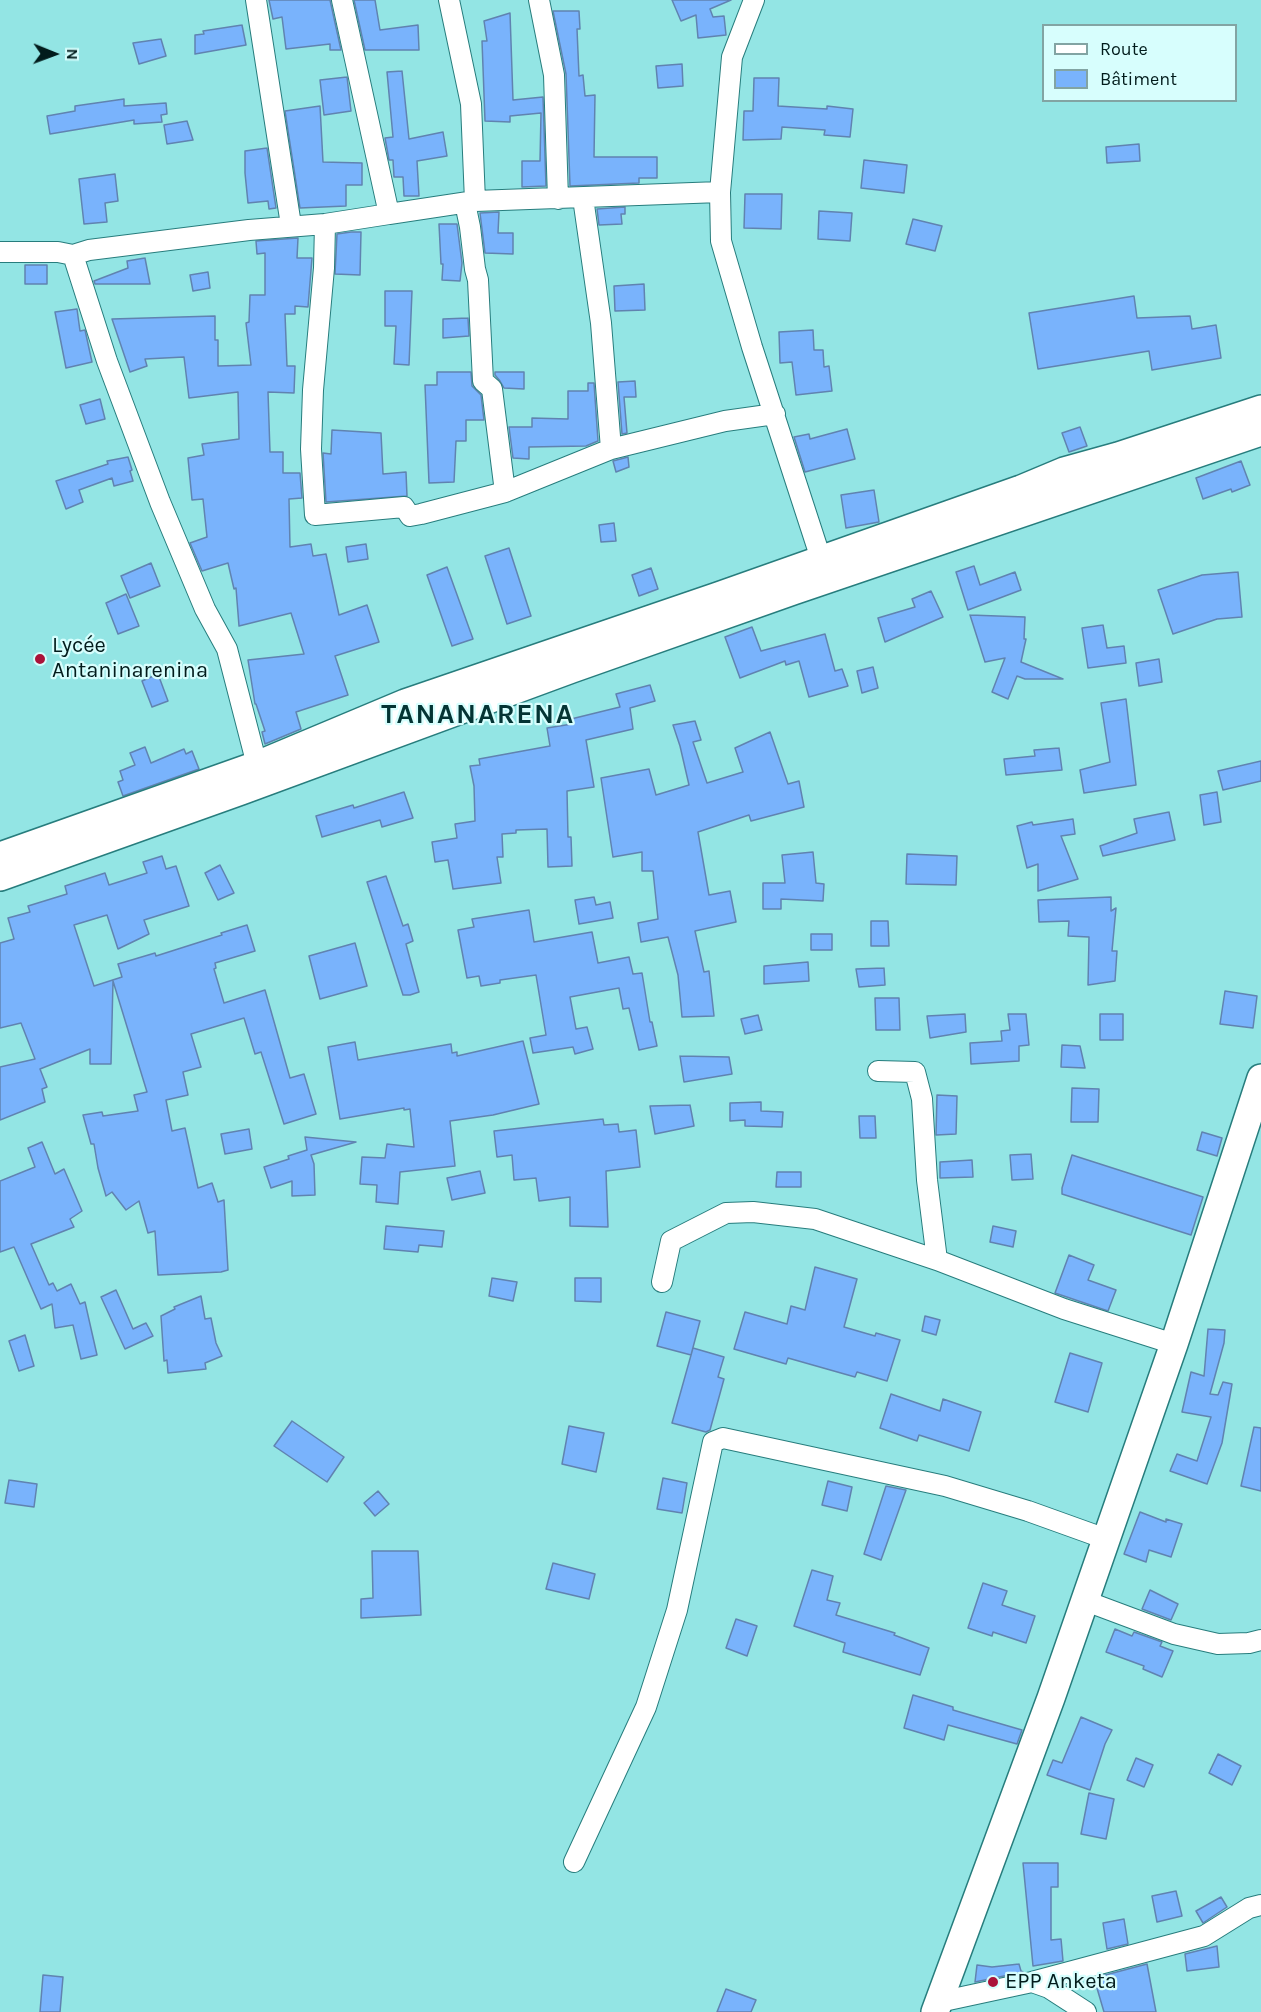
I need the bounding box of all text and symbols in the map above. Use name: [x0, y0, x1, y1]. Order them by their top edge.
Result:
north arrow: [24, 24, 84, 84]
legend: [1042, 24, 1237, 102]
text: Route: [1100, 38, 1148, 60]
text: N: [63, 48, 82, 60]
text: Bâtiment: [1100, 68, 1177, 90]
place label: Lycée Antaninarenina: [52, 633, 208, 684]
marker: Lycée Antaninarenina: [33, 652, 47, 666]
district label: TANANARENA: [381, 698, 575, 732]
place label: EPP Anketa: [1005, 1969, 1117, 1995]
marker: EPP Anketa: [986, 1975, 1000, 1989]

